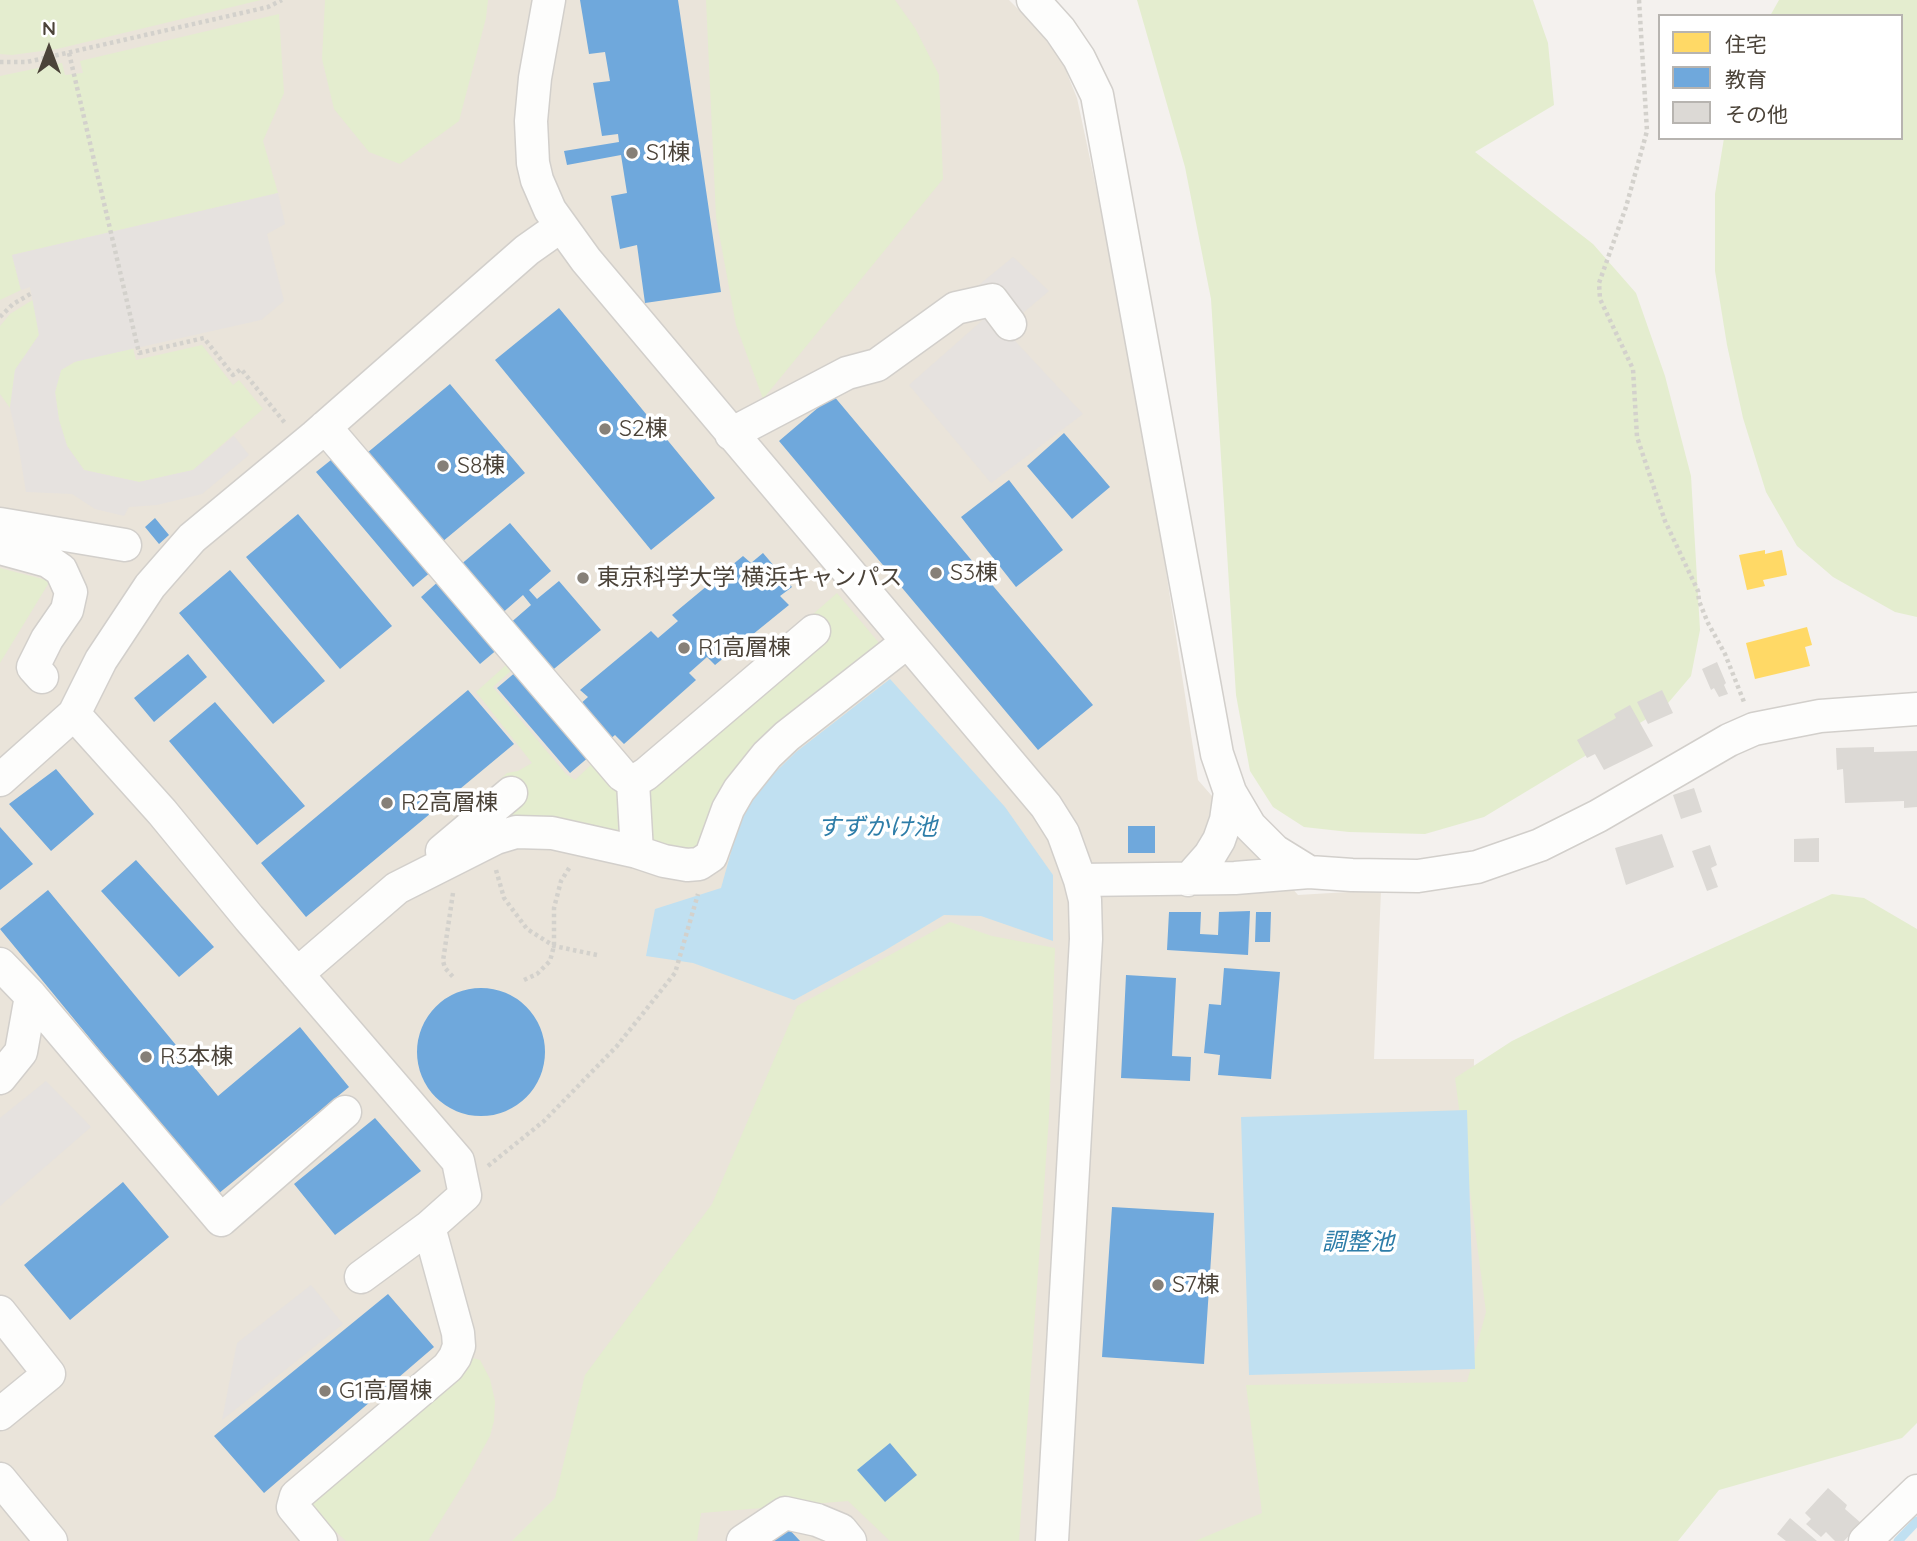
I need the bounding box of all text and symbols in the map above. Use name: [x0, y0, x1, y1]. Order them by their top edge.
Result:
north arrow: [14, 14, 84, 84]
legend: [1658, 14, 1903, 140]
text: N: [42, 16, 56, 40]
text: 住宅: [1725, 31, 1767, 57]
text: 教育: [1725, 66, 1767, 92]
text: その他: [1725, 101, 1788, 127]
place label: S1棟: [646, 139, 690, 167]
marker: S1棟: [624, 145, 640, 161]
place label: S2棟: [619, 415, 668, 443]
marker: S2棟: [597, 421, 613, 437]
place label: S8棟: [457, 452, 505, 480]
marker: S8棟: [435, 458, 451, 474]
place label: S3棟: [950, 559, 998, 587]
place label: 東京科学大学 横浜キャンパス: [597, 564, 902, 592]
marker: S3棟: [928, 565, 944, 581]
marker: 東京科学大学 横浜キャンパス: [575, 570, 591, 586]
place label: R1高層棟: [698, 634, 791, 662]
marker: R1高層棟: [676, 640, 692, 656]
place label: R2高層棟: [401, 789, 498, 817]
marker: R2高層棟: [379, 795, 395, 811]
water label: すずかけ池: [817, 814, 937, 842]
place label: R3本棟: [160, 1043, 233, 1071]
marker: R3本棟: [138, 1049, 154, 1065]
water label: 調整池: [1322, 1229, 1394, 1257]
place label: S7棟: [1172, 1271, 1220, 1299]
marker: S7棟: [1150, 1277, 1166, 1293]
place label: G1高層棟: [339, 1377, 432, 1405]
marker: G1高層棟: [317, 1383, 333, 1399]

